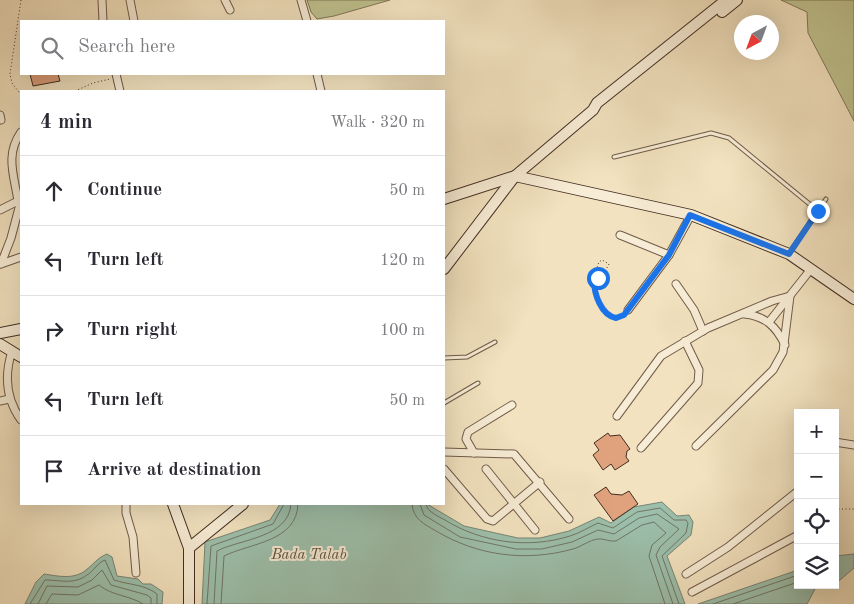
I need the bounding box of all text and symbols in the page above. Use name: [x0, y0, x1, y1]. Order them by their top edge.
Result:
north arrow: [734, 15, 779, 60]
search box: [20, 20, 445, 75]
icon: search: [38, 34, 66, 62]
text: Search here: [78, 38, 175, 57]
text: 4 min: [40, 112, 93, 133]
text: Walk · 320 m: [330, 115, 425, 131]
icon: ahead: [40, 177, 68, 205]
text: Continue: [87, 181, 162, 200]
text: 50 m: [389, 183, 425, 199]
route end: [807, 200, 830, 223]
icon: left: [40, 247, 68, 275]
text: Turn left: [87, 251, 164, 270]
text: 120 m: [380, 253, 425, 269]
route start: [587, 267, 610, 290]
icon: right: [40, 317, 68, 345]
text: Turn right: [87, 321, 177, 340]
text: 100 m: [380, 323, 425, 339]
icon: left: [40, 387, 68, 415]
text: Turn left: [87, 391, 164, 410]
text: 50 m: [389, 393, 425, 409]
map controls: [794, 409, 839, 589]
button: +: [794, 409, 839, 454]
button: −: [794, 454, 839, 499]
icon: arrive: [40, 457, 68, 485]
text: Arrive at destination: [87, 461, 261, 480]
button: locate: [794, 499, 839, 544]
button: layers: [794, 544, 839, 589]
water label: Bada Talab: [270, 548, 347, 563]

